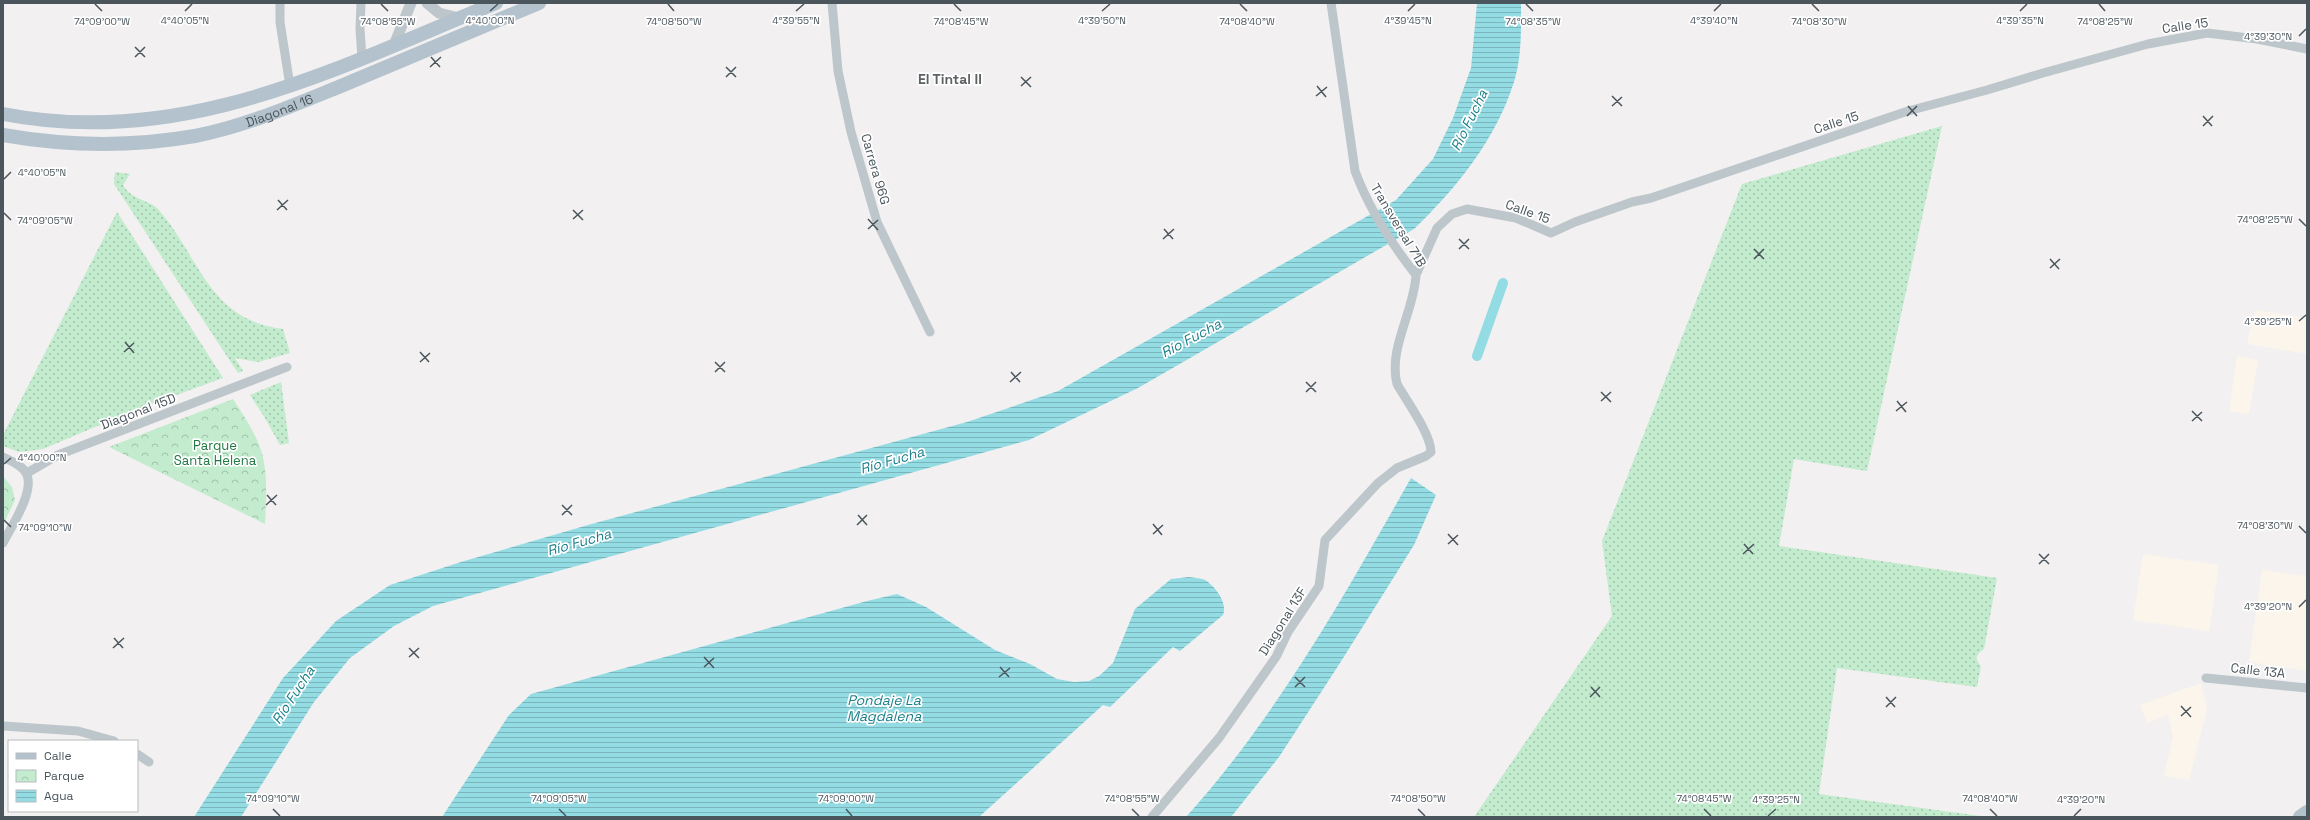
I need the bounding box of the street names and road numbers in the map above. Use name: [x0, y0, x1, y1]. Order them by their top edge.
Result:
street label: Calle 15: [2161, 14, 2209, 37]
street label: Diagonal 16: [243, 90, 316, 131]
street label: Calle 15: [1811, 107, 1861, 138]
street label: Carrera 96G: [857, 132, 894, 207]
street label: Transversal 71B: [1367, 180, 1430, 270]
street label: Calle 15: [1503, 196, 1553, 227]
street label: Diagonal 15D: [98, 389, 178, 434]
street label: Diagonal 13F: [1255, 584, 1310, 659]
street label: Calle 13A: [2230, 659, 2286, 682]

